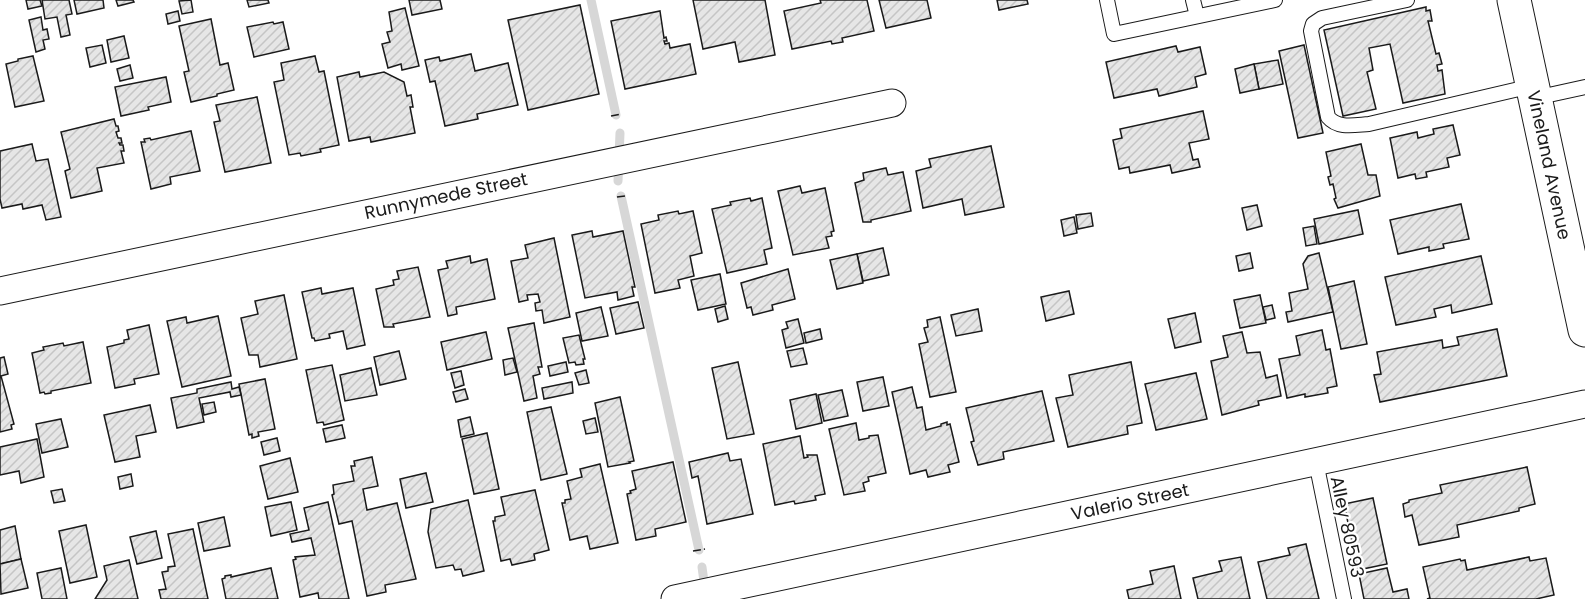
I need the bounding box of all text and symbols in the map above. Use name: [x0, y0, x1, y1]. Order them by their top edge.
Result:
street label: Vineland Avenue: [1521, 88, 1578, 242]
street label: Runnymede Street: [362, 166, 530, 225]
street label: Alley 80593: [1325, 474, 1370, 580]
street label: Valerio Street: [1069, 477, 1191, 526]

